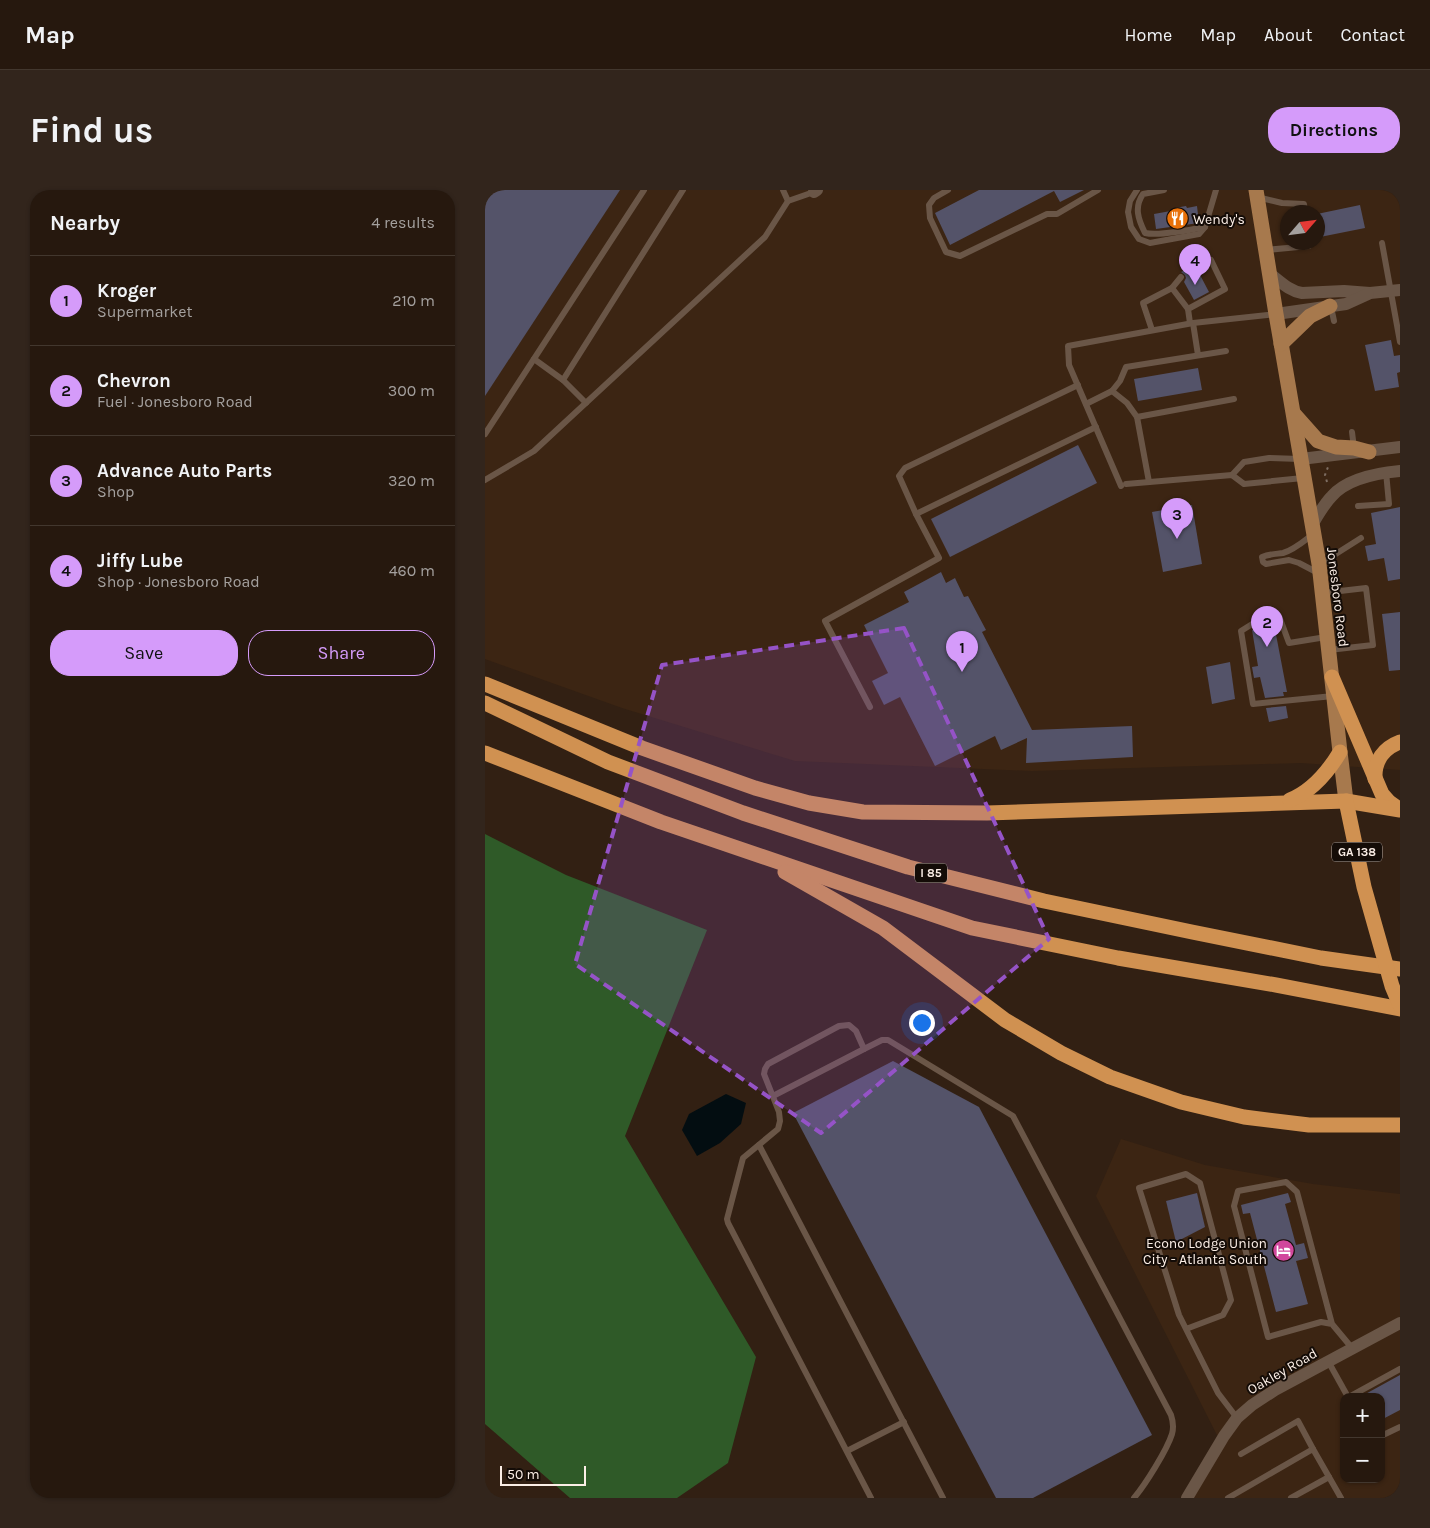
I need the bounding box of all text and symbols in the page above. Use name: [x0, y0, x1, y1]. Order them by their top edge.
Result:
text: Map: [25, 21, 75, 49]
text: Home: [1124, 24, 1172, 46]
text: Map: [1200, 24, 1236, 46]
text: About: [1264, 24, 1313, 46]
text: Contact: [1341, 24, 1405, 46]
button: Directions: [1268, 107, 1400, 153]
text: Find us: [30, 110, 153, 151]
north arrow: [1280, 205, 1325, 250]
restaurant icon: Wendy's: [1165, 207, 1189, 231]
text: Nearby: [50, 211, 120, 235]
place label: Wendy's: [1193, 211, 1245, 228]
text: 4 results: [371, 213, 435, 232]
pin: 4: [1179, 244, 1211, 285]
text: Kroger: [97, 280, 156, 302]
text: 1: [63, 291, 69, 310]
text: 210 m: [392, 291, 435, 310]
text: Supermarket: [97, 302, 193, 321]
text: Chevron: [97, 370, 171, 392]
text: 2: [61, 381, 71, 400]
text: 300 m: [388, 381, 435, 400]
text: Fuel · Jonesboro Road: [97, 392, 253, 411]
text: Advance Auto Parts: [97, 460, 272, 482]
text: 3: [61, 471, 71, 490]
text: 320 m: [388, 471, 435, 490]
text: Shop: [97, 482, 134, 501]
pin: 3: [1161, 498, 1193, 539]
street label: Jonesboro Road: [1323, 546, 1352, 648]
text: Jiffy Lube: [97, 550, 183, 572]
text: 4: [61, 561, 71, 580]
text: 460 m: [389, 561, 435, 580]
text: Shop · Jonesboro Road: [97, 572, 260, 591]
pin: 2: [1251, 606, 1283, 647]
button: Save: [50, 630, 238, 676]
button: Share: [248, 630, 435, 676]
pin: 1: [946, 631, 978, 672]
road number: GA 138: [1332, 842, 1382, 862]
road number: I 85: [915, 864, 947, 882]
your location: [909, 1010, 935, 1036]
place label: Econo Lodge Union City - Atlanta South: [1143, 1235, 1267, 1268]
hotel icon: Econo Lodge Union City - Atlanta South: [1271, 1239, 1295, 1263]
street label: Oakley Road: [1244, 1345, 1320, 1398]
map controls: [1340, 1393, 1385, 1483]
button: +: [1340, 1393, 1385, 1438]
button: −: [1340, 1438, 1385, 1483]
scale bar: [500, 1463, 586, 1486]
text: 50 m: [507, 1466, 540, 1483]

